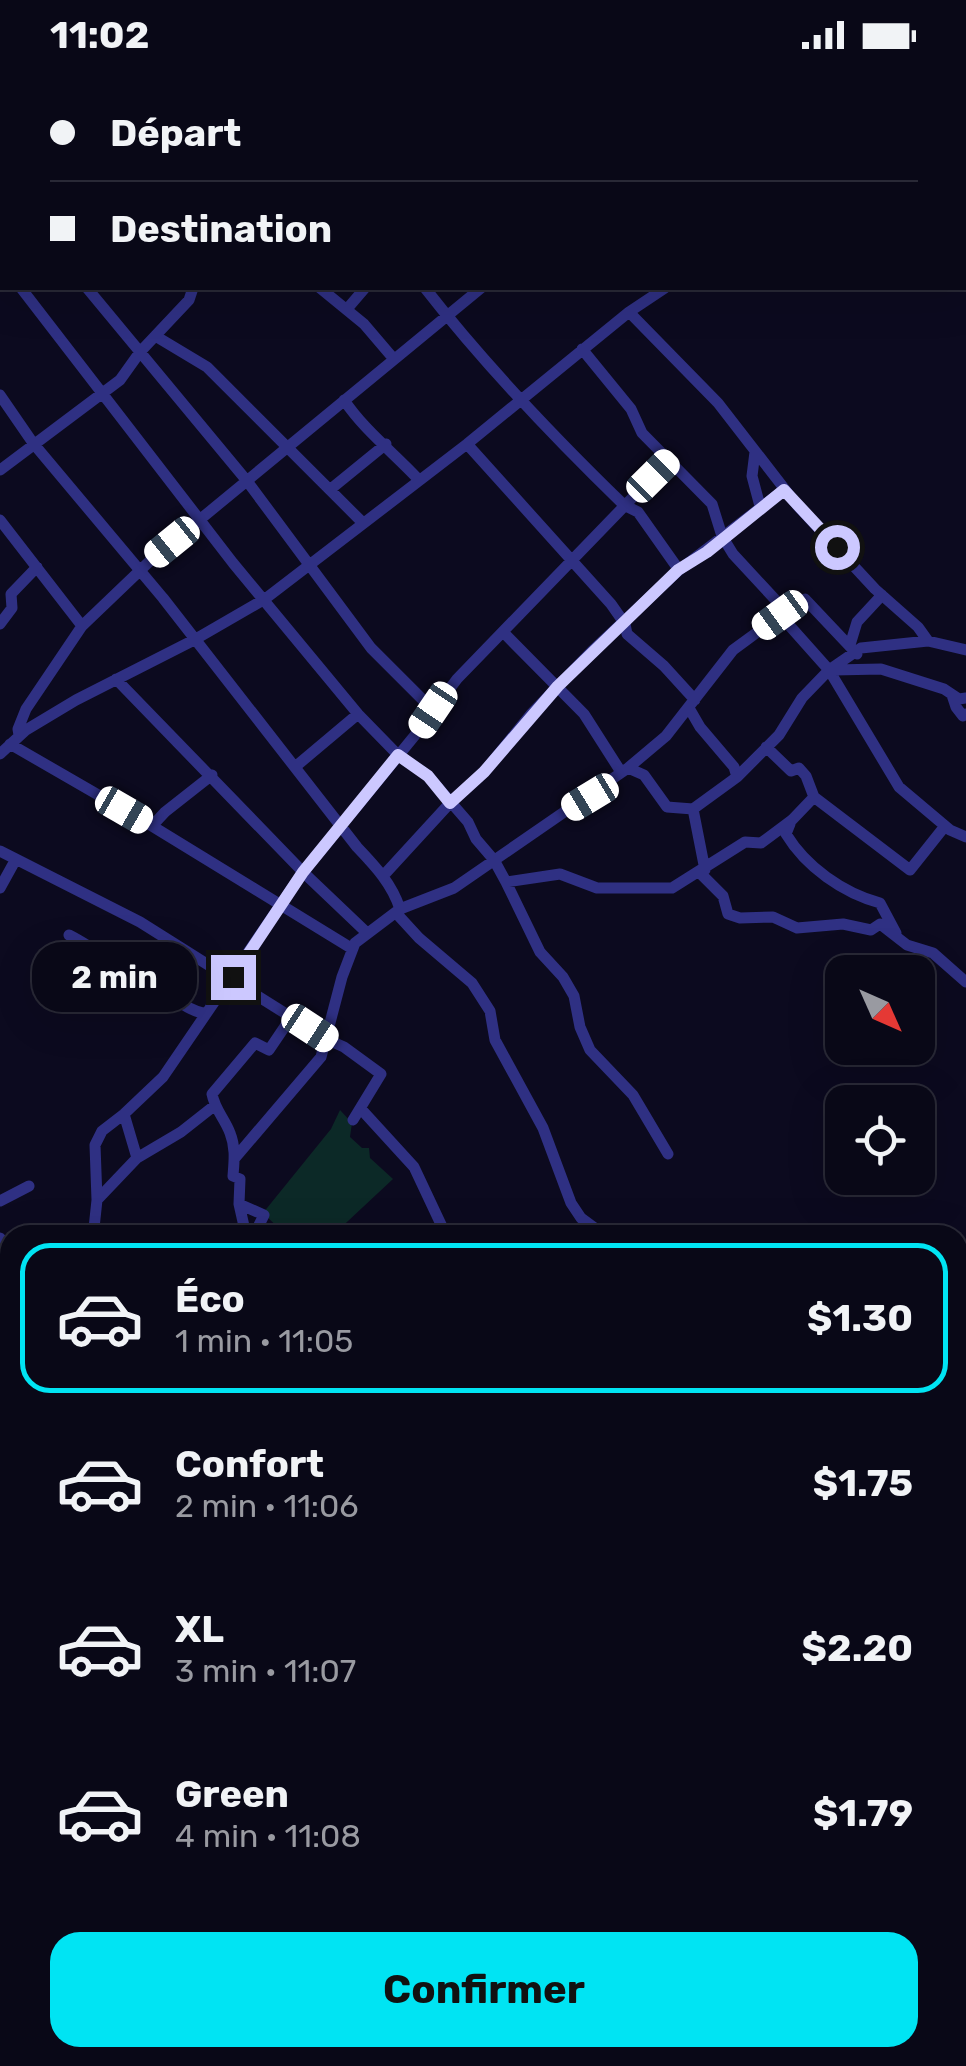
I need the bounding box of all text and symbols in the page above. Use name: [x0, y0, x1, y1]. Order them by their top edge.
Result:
text: 11:02: [50, 12, 149, 58]
text: Départ: [110, 110, 241, 156]
text: Destination: [110, 206, 332, 252]
car: [621, 444, 685, 508]
car: [139, 511, 205, 573]
route start: [815, 525, 860, 570]
car: [747, 585, 813, 645]
car: [404, 677, 462, 743]
car: [557, 769, 623, 825]
car: [91, 782, 157, 838]
callout: 2 min: [33, 942, 198, 1012]
route end: [211, 955, 256, 1000]
north arrow: [825, 955, 935, 1065]
map controls: [825, 955, 935, 1195]
text: 2 min: [71, 958, 158, 996]
car: [277, 999, 343, 1057]
button: locate: [825, 1085, 935, 1195]
icon: car: [55, 1273, 145, 1363]
text: Éco: [175, 1276, 245, 1322]
text: $1.30: [807, 1295, 913, 1341]
text: 1 min · 11:05: [175, 1322, 353, 1360]
icon: car: [55, 1438, 145, 1528]
text: Confort: [175, 1441, 324, 1487]
text: $1.75: [813, 1460, 913, 1506]
text: 2 min · 11:06: [175, 1487, 359, 1525]
icon: car: [55, 1603, 145, 1693]
text: XL: [175, 1606, 224, 1652]
text: $2.20: [802, 1625, 913, 1671]
text: 3 min · 11:07: [175, 1652, 356, 1690]
icon: car: [55, 1768, 145, 1858]
text: Green: [175, 1771, 289, 1817]
text: $1.79: [813, 1790, 913, 1836]
text: 4 min · 11:08: [175, 1817, 361, 1855]
button: Confirmer: [50, 1932, 918, 2047]

